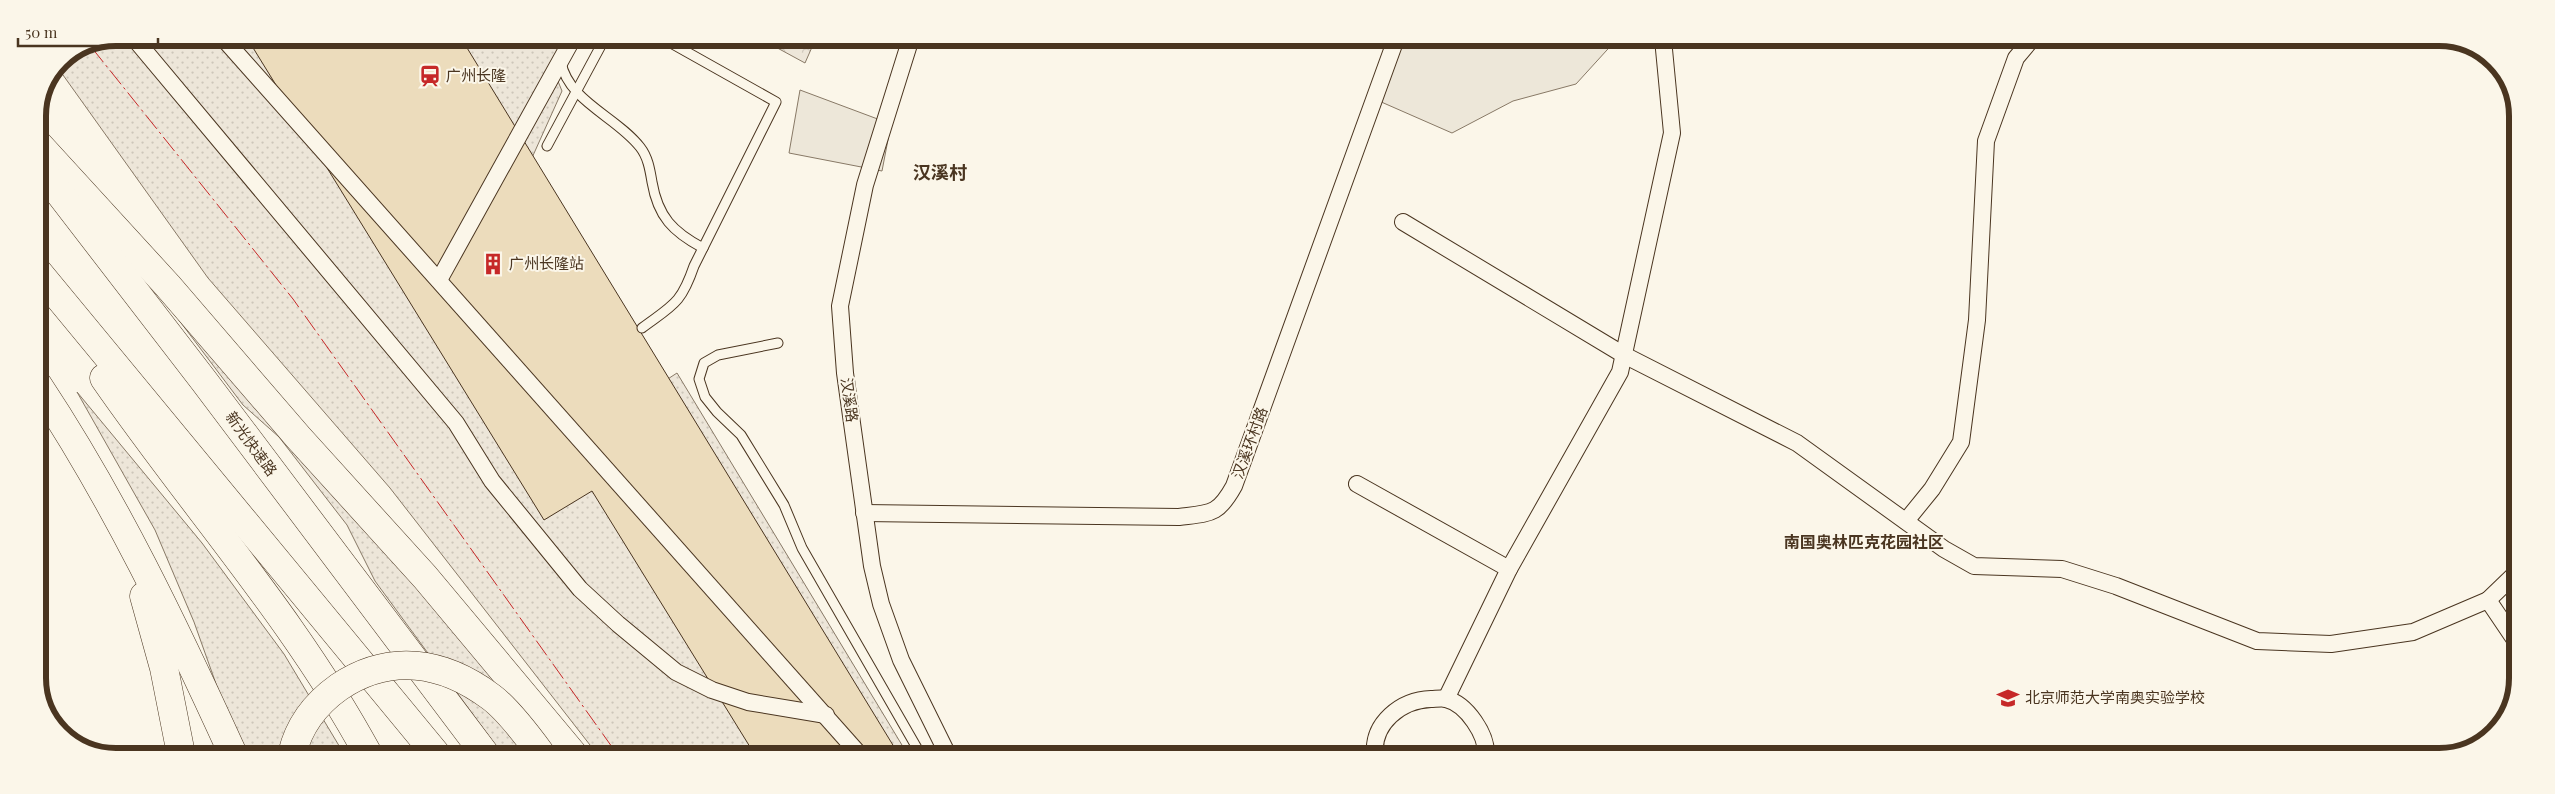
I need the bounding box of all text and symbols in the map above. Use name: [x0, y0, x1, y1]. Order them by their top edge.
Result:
scale bar: [18, 15, 158, 47]
text: 50 m: [25, 22, 58, 42]
station icon: 广州长隆: [417, 63, 443, 89]
place label: 广州长隆: [446, 65, 506, 85]
district label: 汉溪村: [913, 160, 967, 184]
building icon: 广州长隆站: [480, 251, 506, 277]
place label: 广州长隆站: [509, 253, 584, 273]
street label: 汉溪路: [837, 376, 863, 424]
street label: 汉溪环村路: [1227, 404, 1271, 481]
street label: 新光快速路: [222, 407, 282, 480]
district label: 南国奥林匹克花园社区: [1784, 531, 1944, 552]
school or university icon: 北京师范大学南奥实验学校: [1995, 685, 2021, 711]
place label: 北京师范大学南奥实验学校: [2025, 687, 2205, 707]

